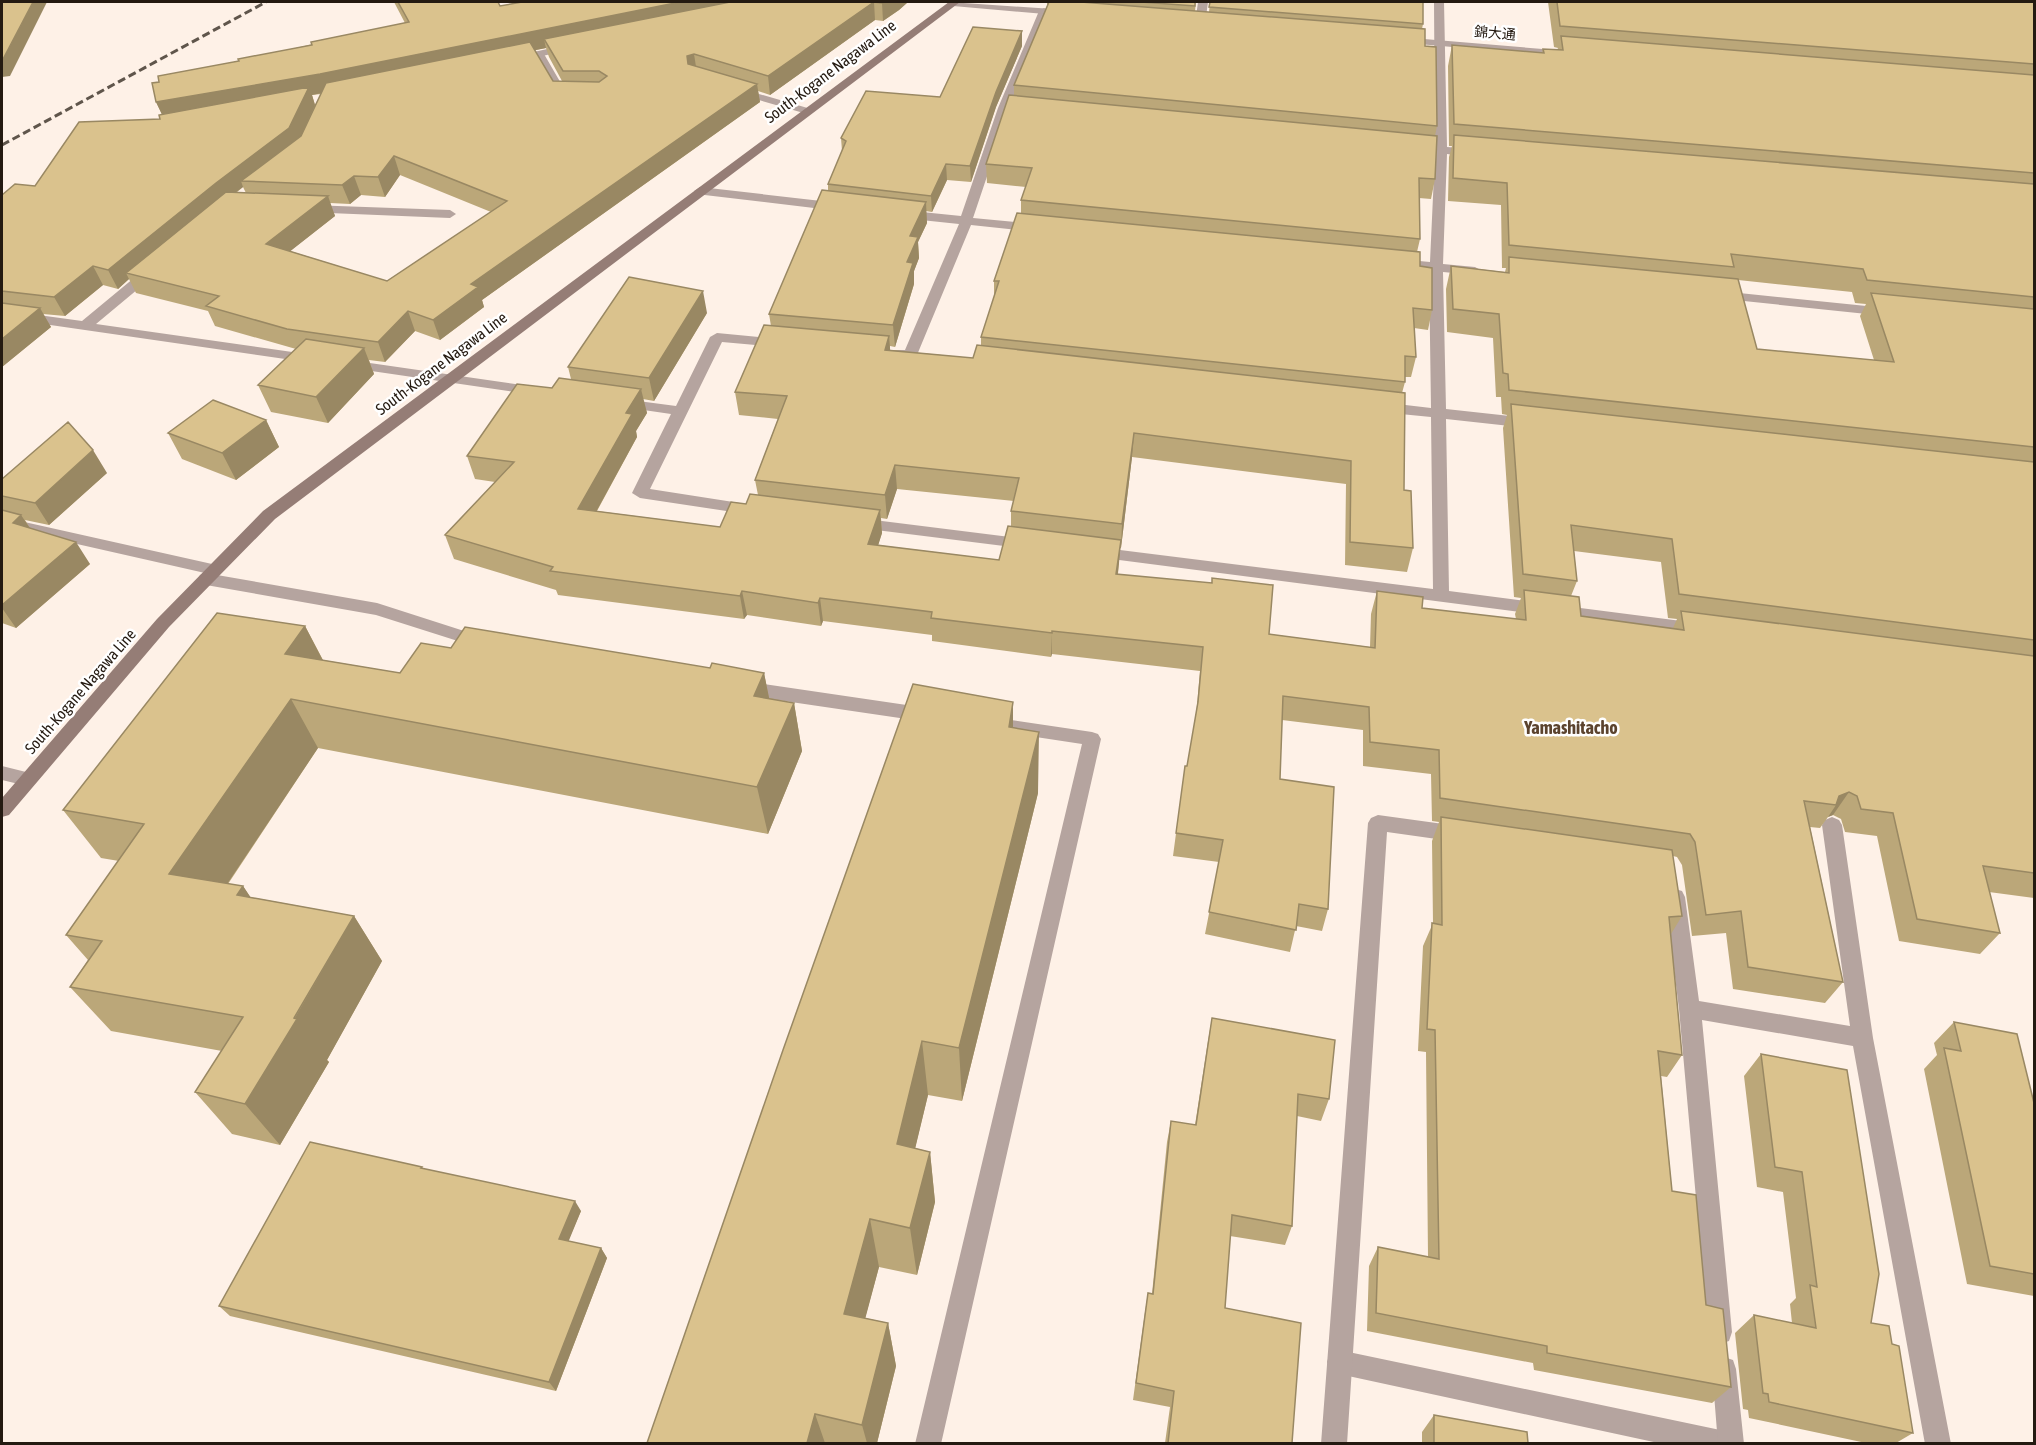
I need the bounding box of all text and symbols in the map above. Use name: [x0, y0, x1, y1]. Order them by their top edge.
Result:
street label: South-Kogane Nagawa Line: [761, 16, 900, 127]
street label: 錦大通: [1473, 23, 1517, 43]
street label: South-Kogane Nagawa Line: [372, 308, 511, 419]
street label: South-Kogane Nagawa Line: [21, 625, 140, 758]
district label: Yamashitacho: [1523, 717, 1618, 738]

